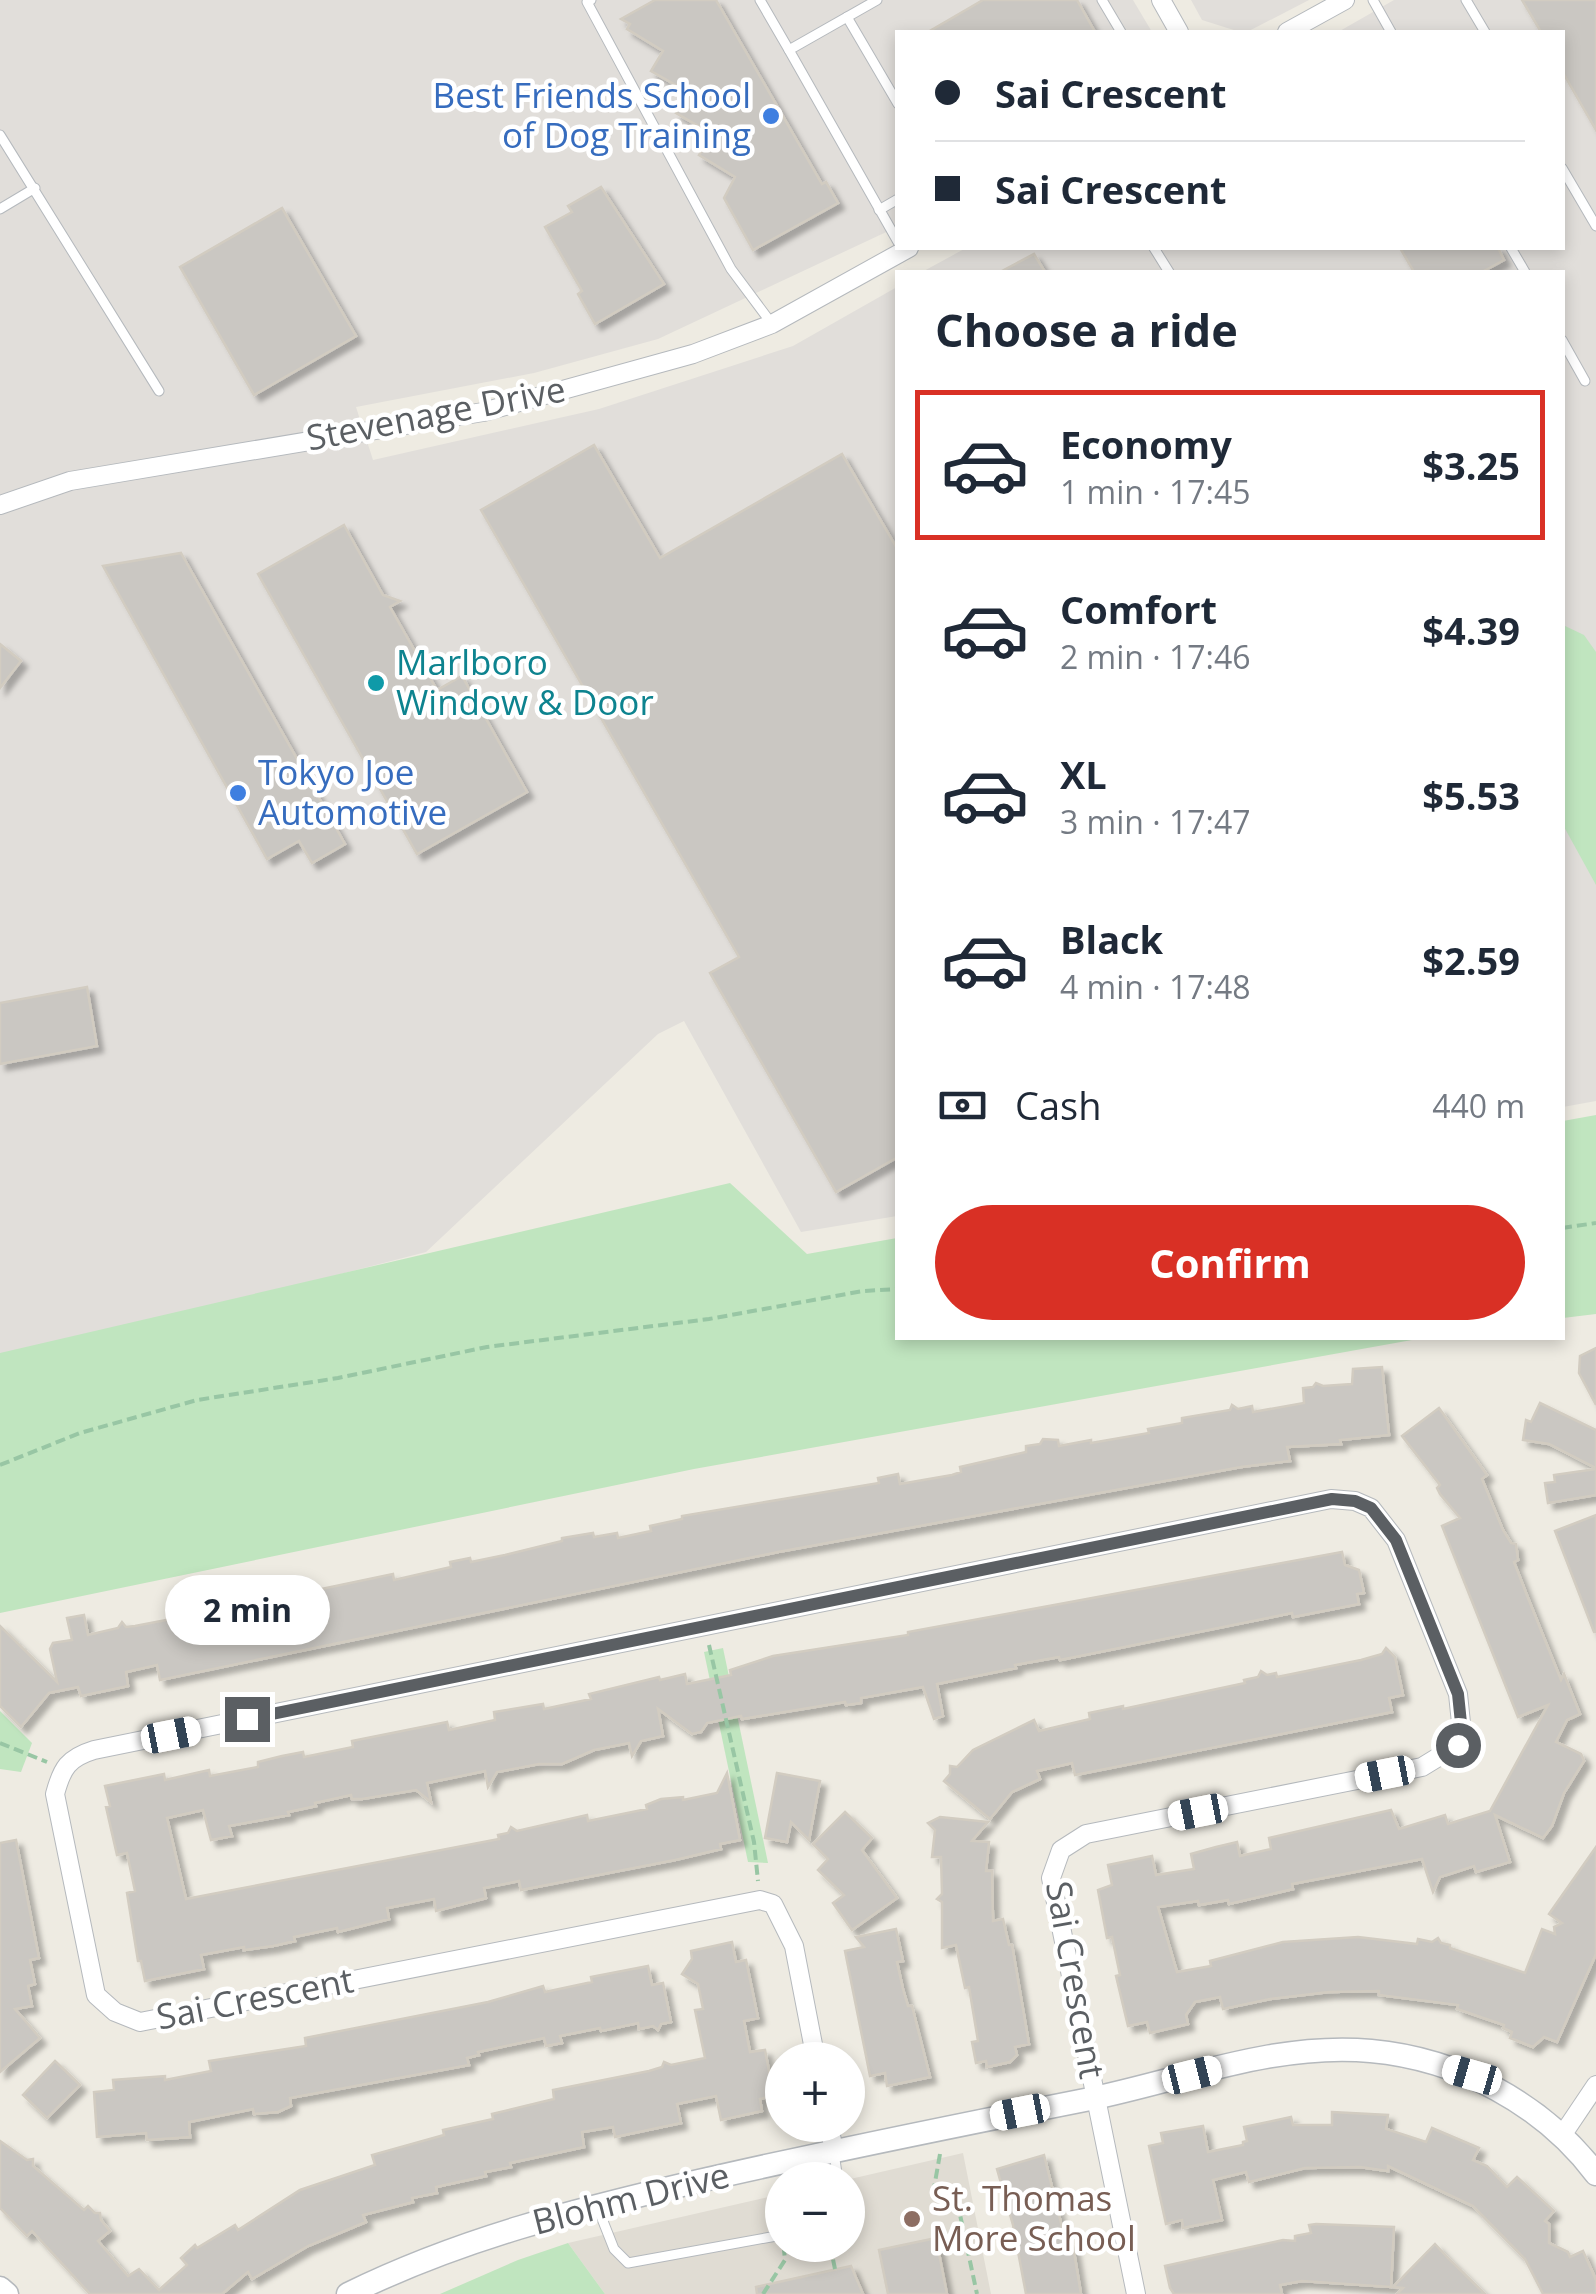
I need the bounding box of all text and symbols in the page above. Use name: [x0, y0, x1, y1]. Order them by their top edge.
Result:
text: Sai Crescent: [995, 67, 1227, 119]
place label: Best Friends School of Dog Training: [433, 71, 751, 158]
marker: Best Friends School of Dog Training: [760, 105, 782, 127]
text: Sai Crescent: [995, 163, 1227, 215]
text: Choose a ride: [935, 299, 1238, 360]
street label: Stevenage Drive: [302, 364, 569, 461]
text: Economy: [1060, 418, 1232, 470]
icon: car: [940, 420, 1030, 510]
text: $3.25: [1422, 439, 1520, 491]
text: 1 min · 17:45: [1060, 470, 1251, 513]
text: Comfort: [1060, 583, 1217, 635]
icon: car: [940, 585, 1030, 675]
text: $4.39: [1422, 604, 1520, 656]
text: 2 min · 17:46: [1060, 635, 1251, 678]
place label: Marlboro Window & Door: [396, 638, 654, 725]
marker: Marlboro Window & Door: [365, 672, 387, 694]
place label: Tokyo Joe Automotive: [258, 748, 447, 835]
text: XL: [1060, 748, 1107, 800]
icon: car: [940, 750, 1030, 840]
text: $5.53: [1422, 769, 1520, 821]
marker: Tokyo Joe Automotive: [227, 782, 249, 804]
text: 3 min · 17:47: [1060, 800, 1251, 843]
text: Black: [1060, 913, 1163, 965]
icon: car: [940, 915, 1030, 1005]
text: $2.59: [1422, 934, 1520, 986]
text: 4 min · 17:48: [1060, 965, 1251, 1008]
icon: cash: [935, 1078, 990, 1133]
text: Cash: [1015, 1079, 1101, 1131]
text: 440 m: [1432, 1084, 1525, 1127]
button: Confirm: [935, 1205, 1525, 1320]
callout: 2 min: [164, 1574, 330, 1644]
text: 2 min: [203, 1588, 292, 1631]
route end: [225, 1697, 270, 1742]
car: [139, 1715, 203, 1755]
route start: [1436, 1723, 1481, 1768]
car: [1353, 1754, 1417, 1794]
car: [1166, 1792, 1230, 1832]
street label: Sai Crescent: [1036, 1877, 1117, 2082]
street label: Sai Crescent: [152, 1955, 357, 2040]
map controls: [765, 2042, 865, 2262]
button: +: [765, 2042, 865, 2142]
car: [1439, 2052, 1505, 2098]
car: [1159, 2053, 1225, 2097]
car: [988, 2092, 1052, 2132]
street label: Blohm Drive: [527, 2150, 734, 2245]
button: −: [765, 2162, 865, 2262]
place label: St. Thomas More School: [932, 2174, 1136, 2261]
marker: St. Thomas More School: [901, 2208, 923, 2230]

